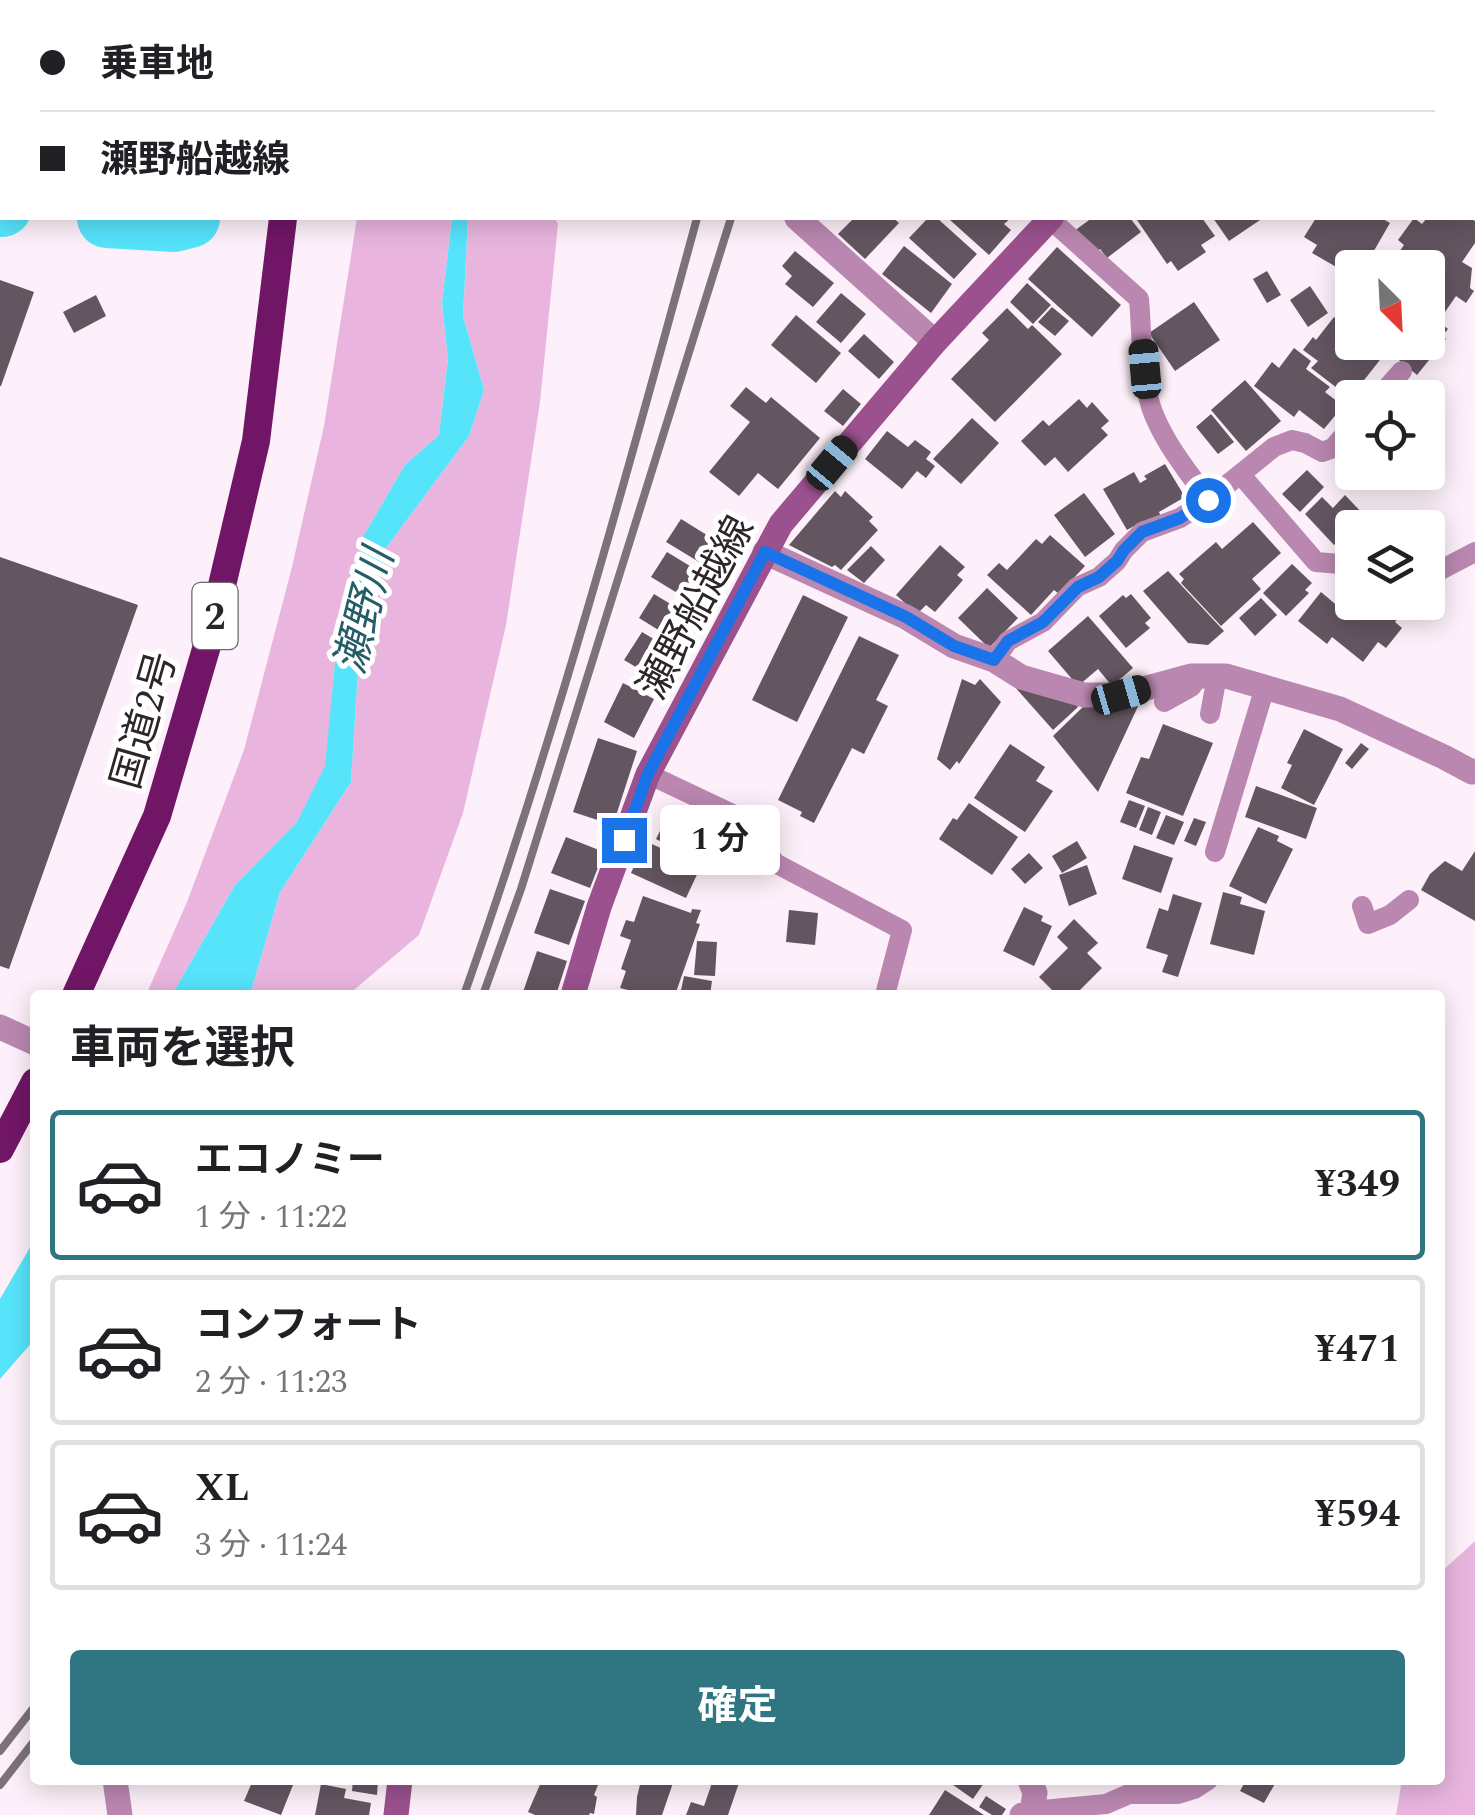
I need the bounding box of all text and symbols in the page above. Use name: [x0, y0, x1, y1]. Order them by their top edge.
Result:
text: 乗車地: [100, 36, 214, 94]
text: 瀬野船越線: [100, 132, 290, 190]
north arrow: [1335, 250, 1445, 360]
map controls: [1335, 250, 1445, 620]
car: [1127, 338, 1163, 400]
button: locate: [1335, 380, 1445, 490]
car: [801, 430, 863, 496]
route start: [1186, 478, 1231, 523]
street label: 瀬野船越線: [623, 506, 771, 711]
button: layers: [1335, 510, 1445, 620]
water label: 瀬野川: [320, 539, 412, 680]
road number: 2: [192, 583, 238, 649]
street label: 国道2号: [97, 645, 194, 796]
car: [1088, 672, 1154, 718]
callout: 1 分: [659, 805, 779, 875]
text: 1 分: [691, 815, 749, 864]
route end: [602, 818, 647, 863]
text: 車両を選択: [70, 1015, 295, 1084]
text: エコノミー: [195, 1132, 385, 1190]
icon: car: [75, 1140, 165, 1230]
text: ¥349: [1315, 1156, 1400, 1214]
text: 1 分 · 11:22: [195, 1193, 347, 1242]
text: コンフォート: [195, 1297, 422, 1355]
icon: car: [75, 1305, 165, 1395]
text: ¥471: [1315, 1321, 1400, 1379]
text: 2 分 · 11:23: [195, 1358, 347, 1407]
text: XL: [195, 1460, 249, 1518]
icon: car: [75, 1470, 165, 1560]
text: ¥594: [1315, 1486, 1400, 1544]
text: 3 分 · 11:24: [195, 1521, 347, 1570]
button: 確定: [70, 1650, 1405, 1765]

